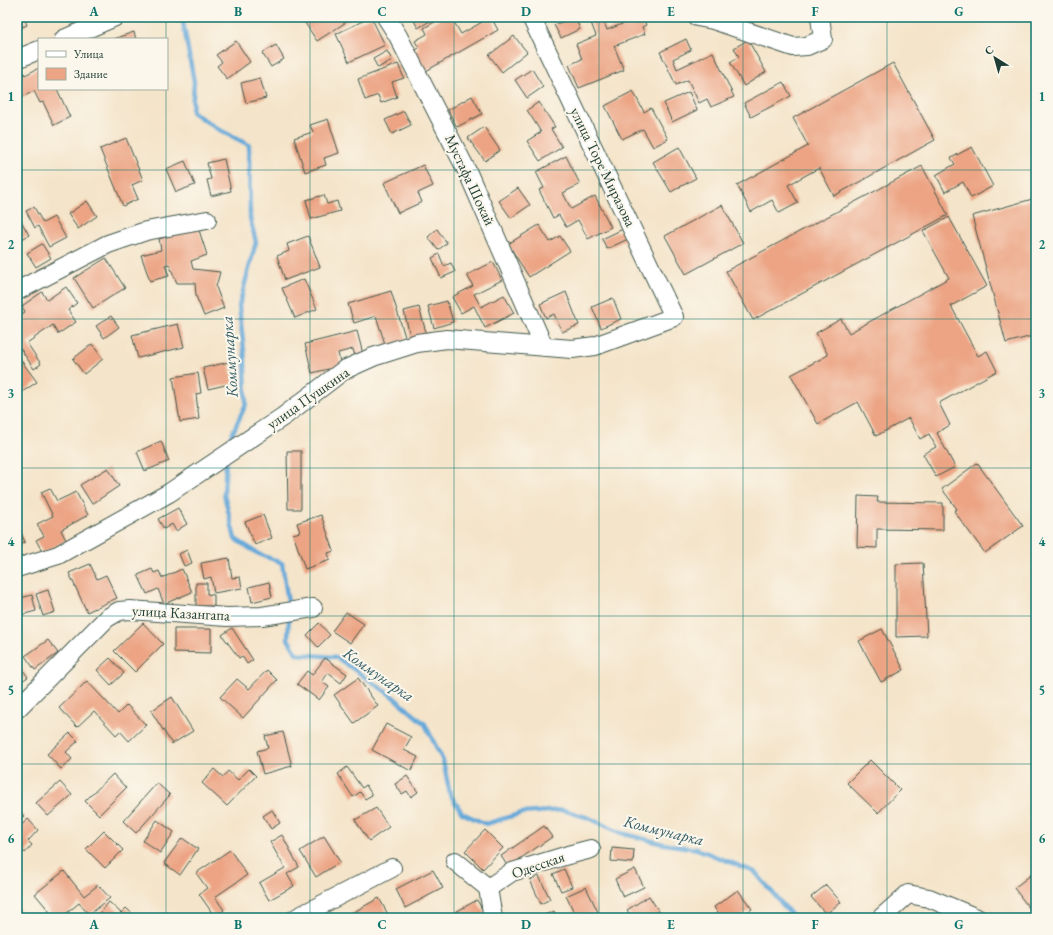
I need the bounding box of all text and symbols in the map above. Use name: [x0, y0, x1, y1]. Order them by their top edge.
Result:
text: A: [88, 3, 99, 20]
text: B: [234, 3, 242, 20]
text: C: [377, 3, 387, 20]
text: D: [521, 3, 531, 20]
text: E: [667, 3, 675, 20]
text: F: [811, 3, 819, 20]
text: G: [954, 3, 964, 20]
legend: [38, 38, 168, 90]
north arrow: [975, 38, 1015, 78]
text: С: [982, 42, 996, 58]
text: Улица: [73, 46, 104, 62]
text: Здание: [74, 66, 108, 82]
text: 1: [8, 88, 15, 105]
text: 1: [1039, 88, 1046, 105]
street label: улица Торе Миразова: [566, 104, 641, 230]
street label: Мустафа Шокай: [441, 131, 500, 229]
text: 2: [8, 236, 15, 253]
text: 2: [1039, 236, 1046, 253]
water label: Коммунарка: [216, 315, 243, 399]
street label: улица Пушкина: [263, 362, 353, 433]
text: 3: [8, 385, 15, 402]
text: 3: [1039, 385, 1046, 402]
text: 4: [8, 533, 15, 550]
text: 4: [1039, 533, 1046, 550]
street label: улица Казангапа: [132, 600, 231, 625]
water label: Коммунарка: [338, 642, 418, 706]
text: 5: [8, 682, 14, 699]
text: 5: [1039, 682, 1045, 699]
water label: Коммунарка: [621, 810, 706, 851]
text: 6: [8, 830, 15, 847]
text: 6: [1039, 830, 1046, 847]
street label: Одесская: [509, 847, 567, 882]
text: A: [88, 916, 99, 933]
text: B: [234, 916, 242, 933]
text: C: [377, 916, 387, 933]
text: D: [521, 916, 531, 933]
text: E: [667, 916, 675, 933]
text: F: [811, 916, 819, 933]
text: G: [954, 916, 964, 933]

